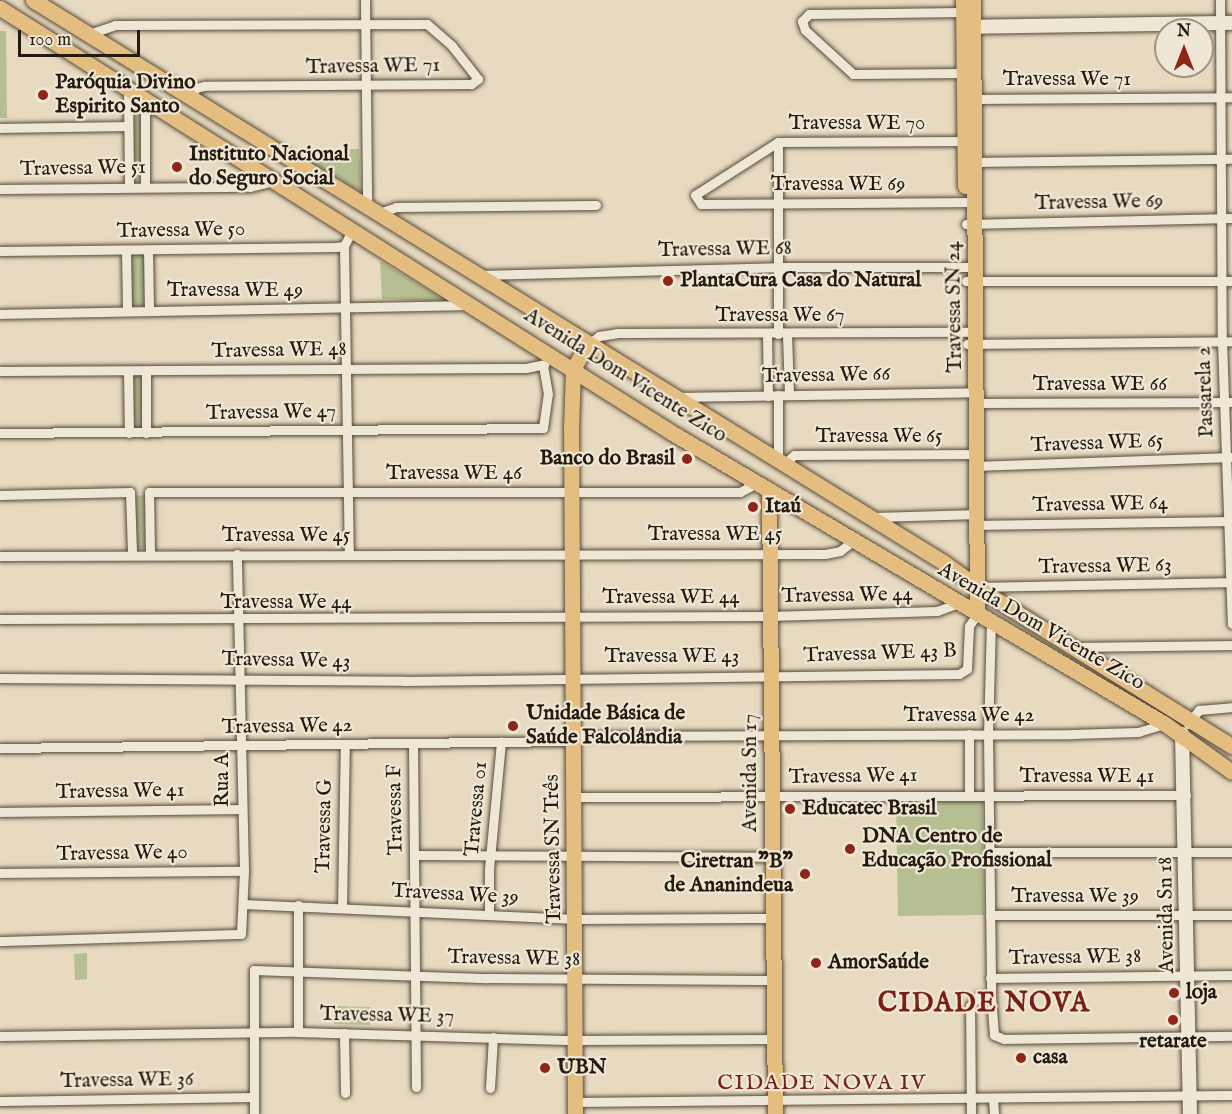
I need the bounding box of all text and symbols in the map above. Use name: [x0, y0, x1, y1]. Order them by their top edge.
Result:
scale bar: [21, 18, 142, 56]
north arrow: [1154, 18, 1214, 78]
text: N: [1177, 22, 1191, 42]
text: 100 m: [29, 29, 71, 52]
street label: Travessa WE 71: [306, 53, 440, 81]
street label: Travessa We 71: [1003, 67, 1131, 93]
place label: Paróquia Divino Espirito Santo: [55, 70, 195, 120]
marker: Paróquia Divino Espirito Santo: [36, 88, 50, 102]
street label: Travessa WE 70: [789, 111, 925, 137]
place label: Instituto Nacional do Seguro Social: [189, 142, 349, 192]
street label: Travessa We 51: [20, 155, 146, 183]
marker: Instituto Nacional do Seguro Social: [170, 160, 184, 174]
street label: Travessa WE 69: [771, 172, 905, 198]
street label: Travessa We 69: [1034, 189, 1164, 217]
street label: Travessa We 50: [117, 217, 245, 245]
street label: Travessa WE 68: [658, 236, 792, 264]
street label: Travessa SN 24: [941, 241, 969, 373]
place label: PlantaCura Casa do Natural: [680, 268, 921, 294]
marker: PlantaCura Casa do Natural: [661, 274, 675, 288]
street label: Travessa WE 49: [167, 278, 303, 304]
street label: Avenida Dom Vicente Zico: [519, 303, 731, 449]
street label: Travessa We 67: [715, 303, 845, 329]
street label: Travessa WE 48: [211, 337, 347, 365]
street label: Passarela 2: [1192, 346, 1220, 438]
street label: Travessa We 66: [762, 362, 890, 390]
street label: Travessa WE 66: [1033, 372, 1167, 398]
street label: Travessa We 47: [206, 399, 336, 427]
street label: Travessa We 65: [815, 424, 943, 450]
street label: Travessa WE 65: [1030, 429, 1164, 459]
place label: Banco do Brasil: [539, 446, 675, 472]
marker: Banco do Brasil: [680, 452, 694, 466]
street label: Travessa WE 46: [386, 461, 522, 487]
street label: Travessa WE 64: [1032, 491, 1168, 519]
place label: Itaú: [765, 494, 801, 520]
marker: Itaú: [746, 500, 760, 514]
street label: Travessa WE 45: [648, 522, 782, 548]
street label: Travessa We 45: [222, 523, 350, 549]
street label: Travessa WE 63: [1038, 553, 1172, 581]
street label: Avenida Dom Vicente Zico: [933, 558, 1149, 696]
street label: Travessa We 44: [781, 582, 913, 610]
street label: Travessa WE 44: [602, 585, 740, 611]
street label: Travessa We 44: [220, 590, 352, 616]
street label: Travessa WE 43 B: [803, 639, 957, 669]
street label: Travessa WE 43: [605, 644, 739, 670]
street label: Travessa We 43: [221, 647, 351, 675]
place label: Unidade Básica de Saúde Falcolândia: [526, 701, 685, 751]
street label: Travessa We 42: [904, 703, 1034, 729]
street label: Travessa We 42: [221, 713, 353, 741]
street label: Avenida Sn 17: [738, 714, 764, 832]
marker: Unidade Básica de Saúde Falcolândia: [504, 717, 522, 735]
street label: Rua A: [210, 753, 236, 807]
street label: Travessa 01: [460, 760, 494, 858]
street label: Travessa We 41: [788, 763, 918, 791]
street label: Travessa F: [383, 764, 409, 856]
street label: Travessa WE 41: [1020, 764, 1154, 790]
street label: Travessa SN Três: [540, 774, 568, 924]
street label: Travessa We 41: [55, 778, 185, 806]
street label: Travessa G: [312, 779, 338, 873]
place label: Educatec Brasil: [802, 796, 937, 822]
marker: Educatec Brasil: [783, 802, 797, 816]
place label: DNA Centro de Educação Profissional: [862, 824, 1052, 874]
street label: Travessa We 40: [56, 840, 188, 868]
marker: DNA Centro de Educação Profissional: [843, 842, 857, 856]
place label: Ciretran "B" de Ananindeua: [664, 849, 793, 899]
street label: Avenida Sn 18: [1153, 856, 1181, 974]
marker: Ciretran "B" de Ananindeua: [798, 867, 812, 881]
street label: Travessa We 39: [391, 879, 519, 911]
street label: Travessa We 39: [1011, 884, 1139, 910]
street label: Travessa WE 38: [1008, 944, 1142, 972]
street label: Travessa WE 38: [447, 945, 581, 973]
place label: AmorSaúde: [828, 950, 929, 976]
marker: AmorSaúde: [809, 956, 823, 970]
place label: loja: [1186, 980, 1217, 1006]
marker: loja: [1167, 986, 1181, 1000]
district label: CIDADE NOVA: [878, 989, 1090, 1021]
street label: Travessa WE 37: [320, 1002, 454, 1030]
marker: retarate: [1166, 1013, 1180, 1027]
place label: retarate: [1139, 1029, 1207, 1055]
place label: casa: [1033, 1045, 1068, 1071]
marker: casa: [1014, 1051, 1028, 1065]
place label: UBN: [557, 1055, 607, 1081]
marker: UBN: [538, 1061, 552, 1075]
street label: Travessa WE 36: [60, 1067, 194, 1095]
district label: CIDADE NOVA IV: [717, 1071, 927, 1097]

